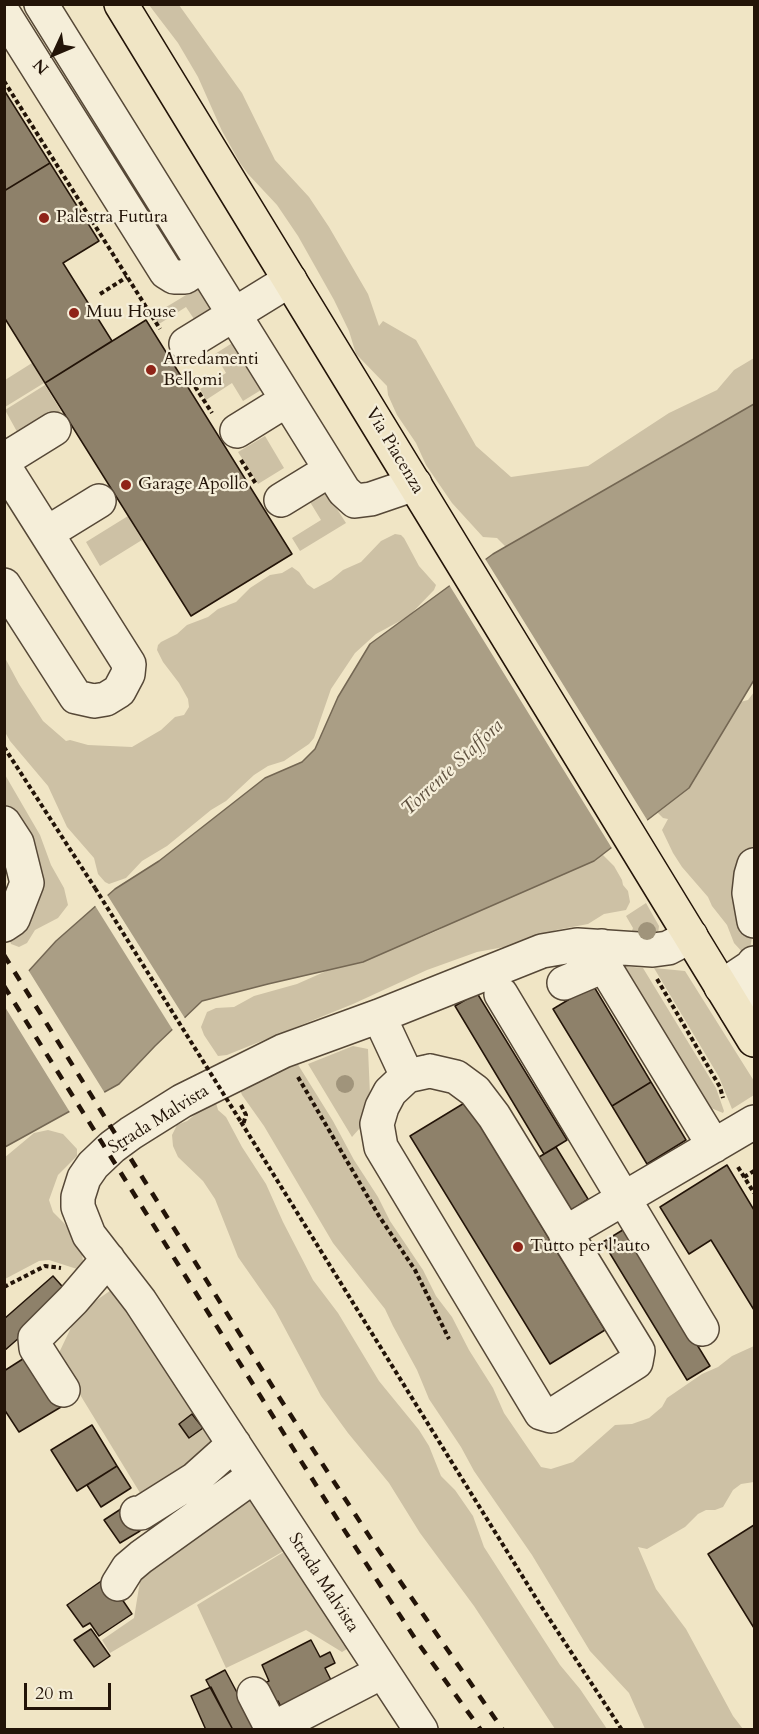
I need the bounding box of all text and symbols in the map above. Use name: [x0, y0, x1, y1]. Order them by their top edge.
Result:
north arrow: [24, 24, 84, 84]
text: N: [28, 54, 54, 79]
place label: Palestra Futura: [56, 207, 168, 229]
marker: Palestra Futura: [37, 211, 51, 225]
place label: Muu House: [86, 302, 176, 324]
marker: Muu House: [67, 306, 81, 320]
place label: Arredamenti Bellomi: [163, 349, 259, 392]
marker: Arredamenti Bellomi: [144, 363, 158, 377]
street label: Via Piacenza: [360, 404, 428, 498]
place label: Garage Apollo: [138, 474, 248, 496]
marker: Garage Apollo: [119, 478, 133, 492]
water label: Torrente Staffora: [397, 715, 509, 821]
street label: Strada Malvista: [105, 1081, 213, 1159]
place label: Tutto per l'auto: [530, 1236, 650, 1258]
marker: Tutto per l'auto: [511, 1240, 525, 1254]
street label: Strada Malvista: [283, 1529, 363, 1637]
scale bar: [27, 1671, 114, 1709]
text: 20 m: [35, 1681, 74, 1706]

